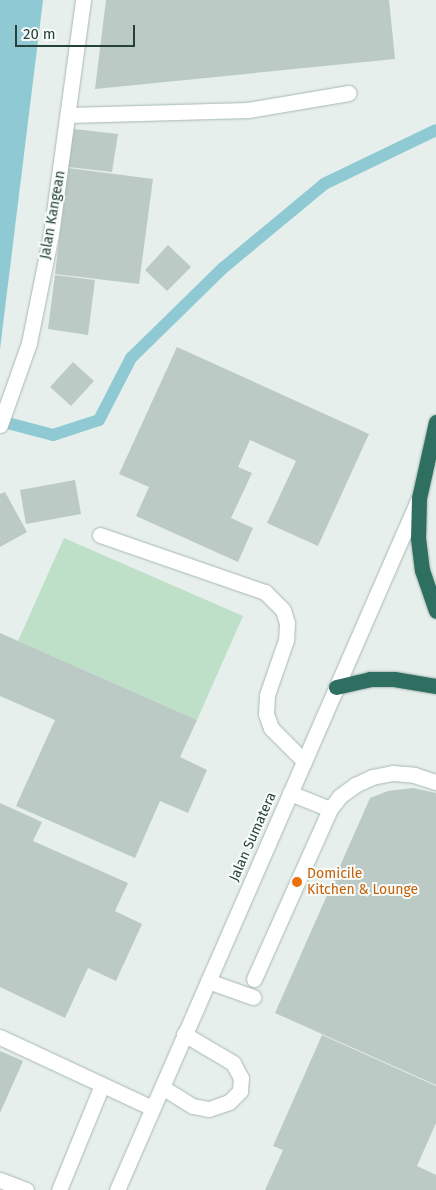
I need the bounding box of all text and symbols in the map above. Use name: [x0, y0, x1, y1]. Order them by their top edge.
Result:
scale bar: [18, 15, 138, 47]
text: 20 m: [23, 25, 56, 43]
street label: Jalan Kangean: [37, 169, 69, 261]
street label: Jalan Sumatera: [226, 790, 280, 884]
place label: Domicile Kitchen & Lounge: [307, 866, 418, 899]
marker: Domicile Kitchen & Lounge: [291, 876, 303, 888]

